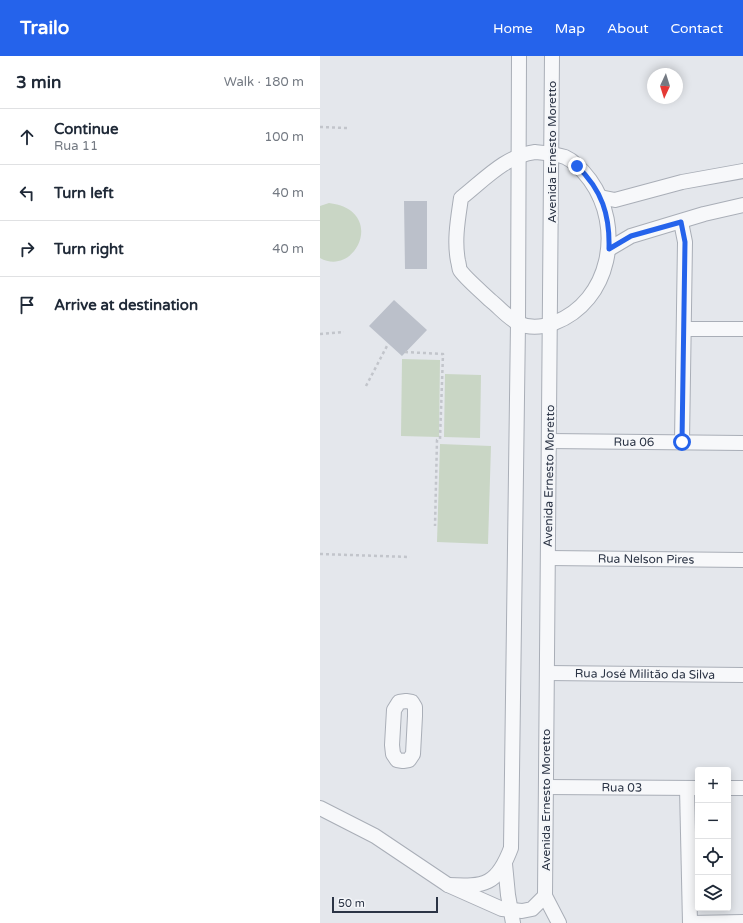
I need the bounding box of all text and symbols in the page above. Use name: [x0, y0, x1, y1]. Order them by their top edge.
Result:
text: Trailo: [20, 17, 69, 39]
text: Home: [493, 20, 533, 37]
text: Map: [555, 20, 585, 37]
text: About: [607, 20, 649, 37]
text: Contact: [671, 20, 723, 37]
north arrow: [647, 68, 683, 104]
text: 3 min: [16, 72, 61, 93]
text: Walk · 180 m: [224, 74, 304, 90]
street label: Avenida Ernesto Moretto: [545, 81, 559, 223]
text: Continue: [54, 120, 118, 138]
icon: ahead: [16, 126, 38, 148]
text: 100 m: [264, 129, 304, 145]
text: Rua 11: [54, 138, 98, 154]
route end: [568, 157, 586, 175]
icon: left: [16, 182, 38, 204]
text: Turn left: [54, 184, 114, 202]
text: 40 m: [272, 185, 304, 201]
icon: right: [16, 238, 38, 260]
text: Turn right: [54, 240, 124, 258]
text: 40 m: [272, 241, 304, 257]
icon: arrive: [16, 294, 38, 316]
text: Arrive at destination: [54, 296, 198, 314]
street label: Avenida Ernesto Moretto: [541, 405, 557, 547]
route start: [673, 433, 691, 451]
street label: Rua 06: [614, 435, 654, 449]
street label: Rua Nelson Pires: [598, 552, 695, 567]
street label: Rua José Militão da Silva: [575, 666, 715, 682]
street label: Avenida Ernesto Moretto: [539, 729, 553, 871]
map controls: [695, 767, 731, 911]
button: +: [695, 767, 731, 803]
street label: Rua 03: [602, 780, 642, 795]
button: −: [695, 803, 731, 839]
button: locate: [695, 839, 731, 875]
button: layers: [695, 875, 731, 911]
scale bar: [332, 895, 438, 914]
text: 50 m: [338, 897, 365, 910]

